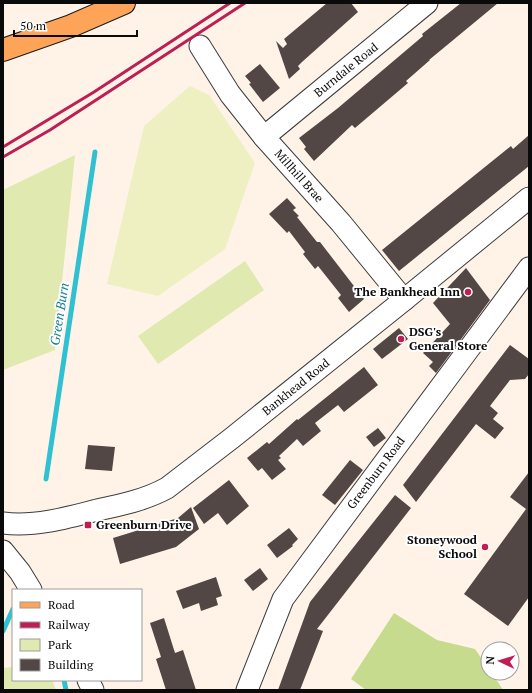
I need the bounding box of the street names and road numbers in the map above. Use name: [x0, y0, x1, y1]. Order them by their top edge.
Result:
street label: Burndale Road: [311, 39, 381, 100]
street label: Millhill Brae: [272, 146, 327, 205]
street label: Bankhead Road: [259, 355, 333, 418]
street label: Greenburn Road: [343, 433, 408, 512]

